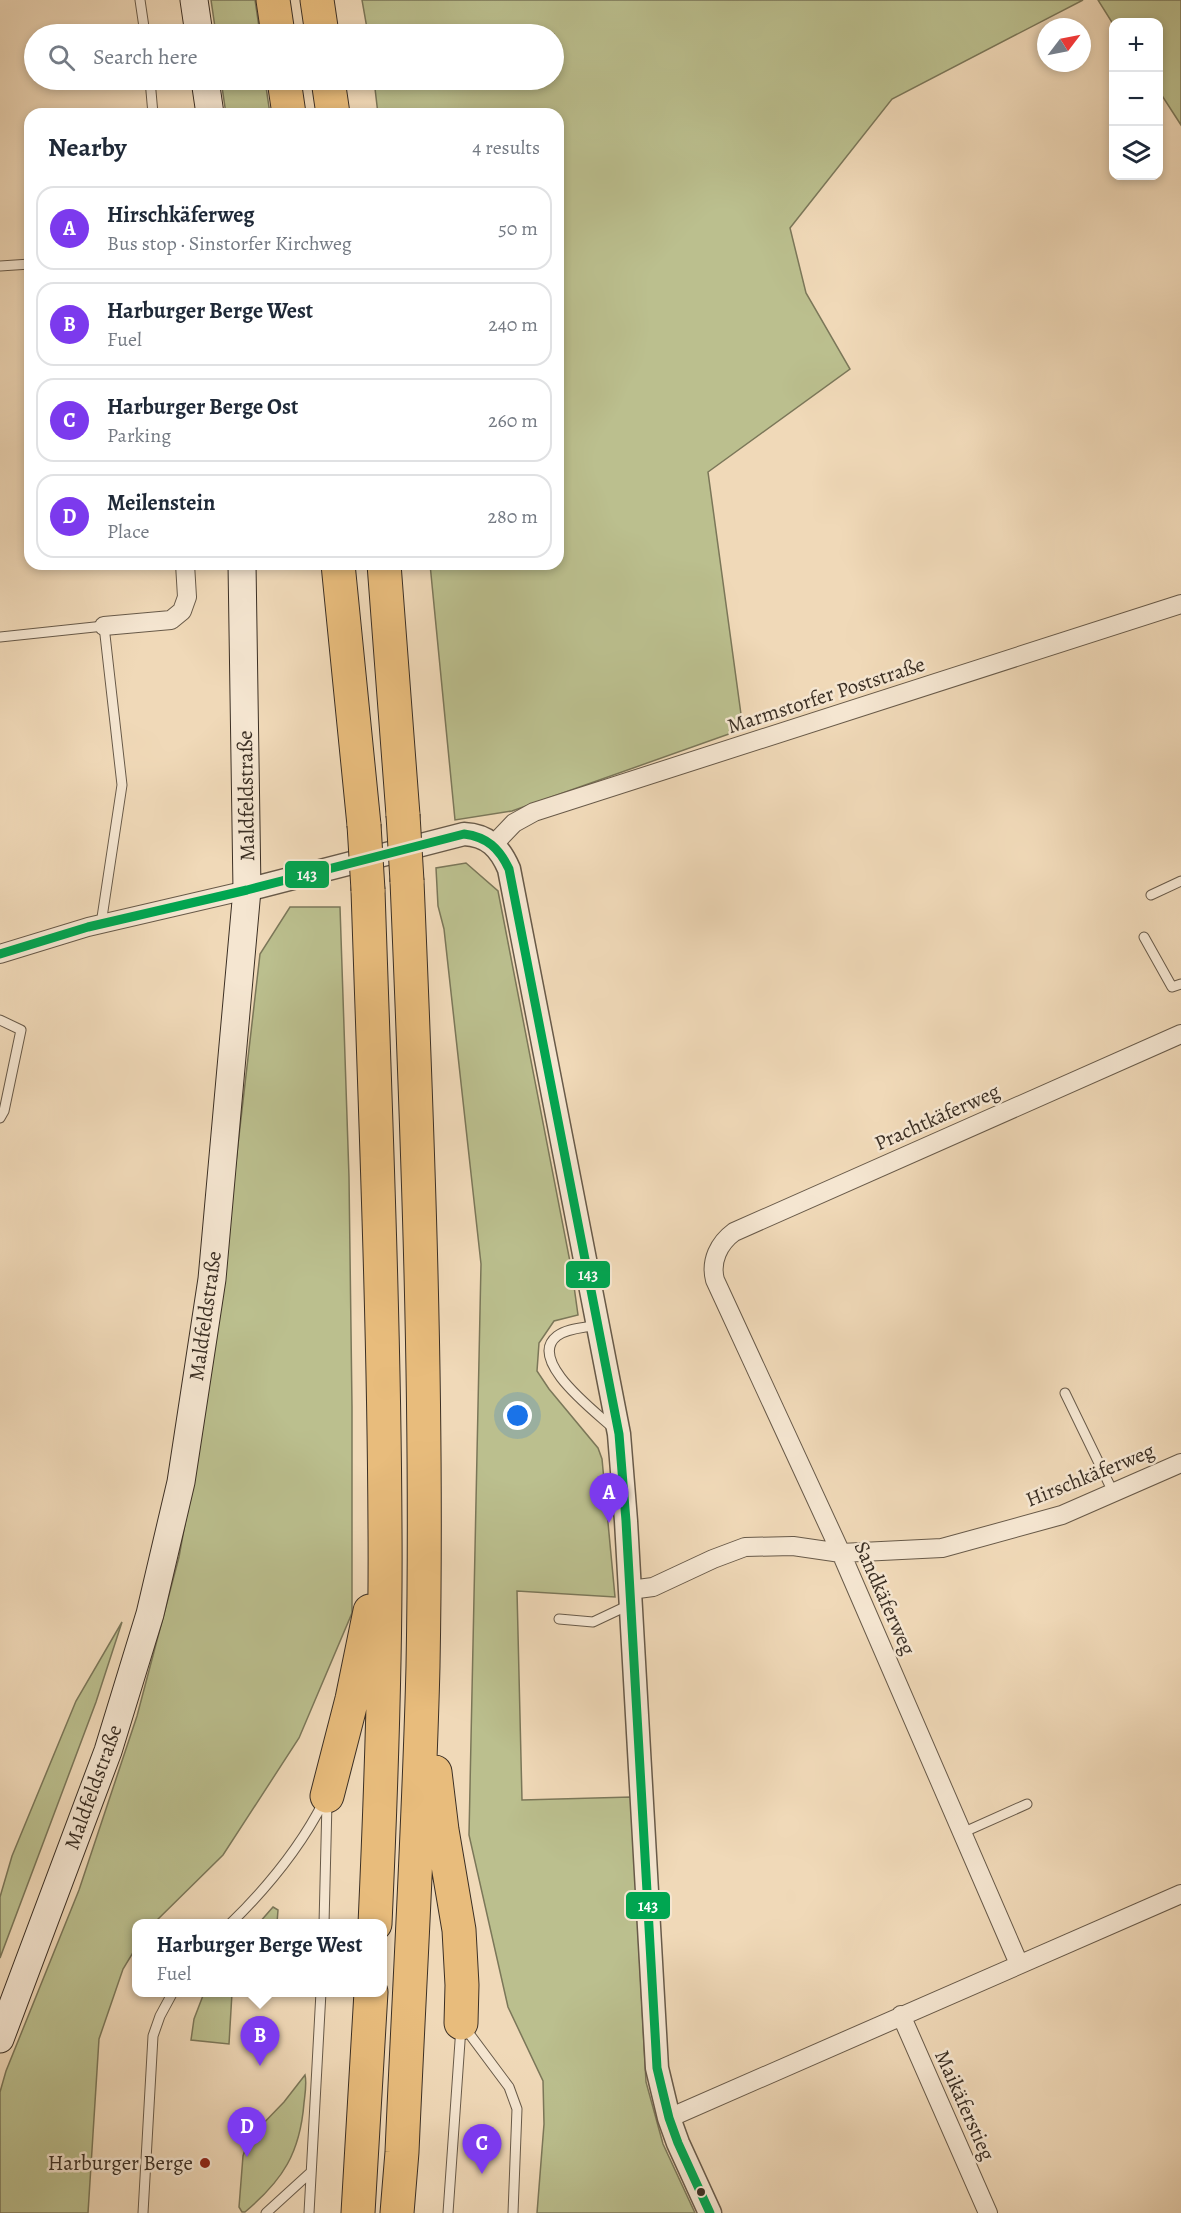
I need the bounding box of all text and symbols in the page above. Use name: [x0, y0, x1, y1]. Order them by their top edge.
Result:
north arrow: [1037, 18, 1091, 72]
map controls: [1109, 18, 1163, 180]
button: +: [1109, 18, 1163, 72]
search box: [24, 24, 564, 90]
icon: search: [45, 41, 78, 74]
text: Search here: [93, 42, 198, 72]
button: −: [1109, 72, 1163, 126]
button: layers: [1109, 126, 1163, 180]
text: Nearby: [48, 130, 127, 165]
text: 4 results: [472, 134, 540, 161]
text: Hirschkäferweg: [107, 200, 255, 230]
text: A: [63, 215, 76, 242]
text: 50 m: [498, 215, 538, 242]
text: Bus stop · Sinstorfer Kirchweg: [107, 230, 352, 257]
text: Harburger Berge West: [107, 296, 313, 326]
text: B: [63, 311, 76, 338]
text: 240 m: [488, 311, 538, 338]
text: Fuel: [107, 326, 142, 353]
text: Harburger Berge Ost: [107, 392, 298, 422]
text: C: [63, 407, 76, 434]
text: 260 m: [488, 407, 538, 434]
text: Parking: [107, 422, 171, 449]
text: Meilenstein: [107, 488, 215, 518]
text: D: [63, 503, 76, 530]
text: 280 m: [488, 503, 538, 530]
text: Place: [107, 518, 149, 545]
street label: Marmstorfer Poststraße: [724, 650, 928, 740]
street label: Maldfeldstraße: [231, 730, 261, 862]
line badge: 143: [284, 860, 330, 889]
text: 143: [297, 864, 317, 886]
street label: Prachtkäferweg: [870, 1077, 1004, 1157]
street label: Maldfeldstraße: [182, 1249, 228, 1383]
line badge: 143: [565, 1260, 611, 1289]
text: 143: [578, 1264, 598, 1286]
your location: [503, 1401, 532, 1430]
street label: Hirschkäferweg: [1021, 1436, 1159, 1514]
pin: A: [590, 1474, 628, 1523]
street label: Sandkäferweg: [847, 1537, 923, 1660]
street label: Maldfeldstraße: [57, 1721, 129, 1853]
line badge: 143: [625, 1891, 671, 1920]
text: 143: [638, 1895, 658, 1917]
popup: [132, 1919, 387, 1997]
text: Harburger Berge West: [156, 1930, 363, 1960]
text: Fuel: [156, 1960, 191, 1987]
pin: B: [240, 2016, 280, 2066]
street label: Maikäferstieg: [928, 2045, 1002, 2165]
pin: D: [228, 2108, 266, 2157]
pin: C: [462, 2124, 502, 2174]
place label: Harburger Berge: [48, 2149, 193, 2177]
marker: Harburger Berge: [198, 2156, 212, 2170]
unlabelled marker: [695, 2186, 707, 2198]

